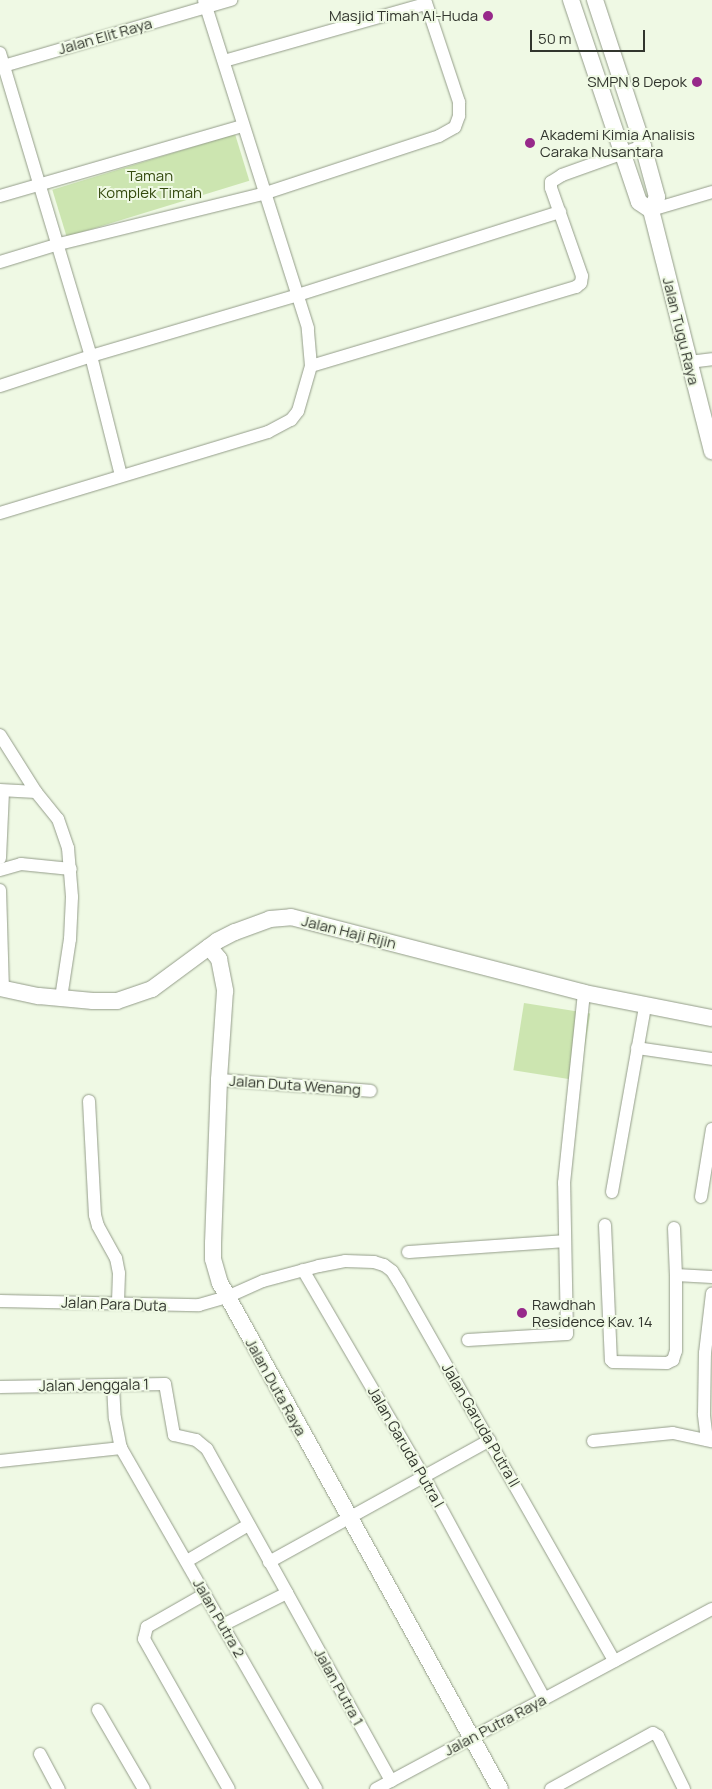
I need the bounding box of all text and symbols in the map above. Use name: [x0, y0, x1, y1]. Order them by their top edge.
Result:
place label: Masjid Timah Al-Huda: [329, 7, 478, 25]
marker: Masjid Timah Al-Huda: [482, 10, 494, 22]
street label: Jalan Elit Raya: [56, 14, 154, 58]
scale bar: [532, 20, 647, 52]
text: 50 m: [538, 28, 572, 49]
place label: SMPN 8 Depok: [587, 73, 687, 91]
marker: SMPN 8 Depok: [691, 76, 703, 88]
place label: Akademi Kimia Analisis Caraka Nusantara: [540, 125, 695, 160]
marker: Akademi Kimia Analisis Caraka Nusantara: [524, 137, 536, 149]
park label: Taman Komplek Timah: [98, 166, 202, 201]
street label: Jalan Tugu Raya: [659, 275, 703, 387]
street label: Jalan Haji Rijin: [300, 912, 398, 952]
street label: Jalan Duta Wenang: [229, 1071, 361, 1099]
street label: Jalan Para Duta: [61, 1293, 167, 1315]
place label: Rawdhah Residence Kav. 14: [532, 1295, 653, 1330]
marker: Rawdhah Residence Kav. 14: [516, 1307, 528, 1319]
street label: Jalan Duta Raya: [242, 1335, 310, 1439]
street label: Jalan Garuda Putra II: [438, 1360, 524, 1490]
street label: Jalan Jenggala 1: [39, 1375, 149, 1395]
street label: Jalan Garuda Putra I: [364, 1383, 448, 1511]
street label: Jalan Putra 2: [189, 1575, 249, 1661]
street label: Jalan Putra 1: [310, 1645, 368, 1729]
street label: Jalan Putra Raya: [441, 1691, 549, 1759]

